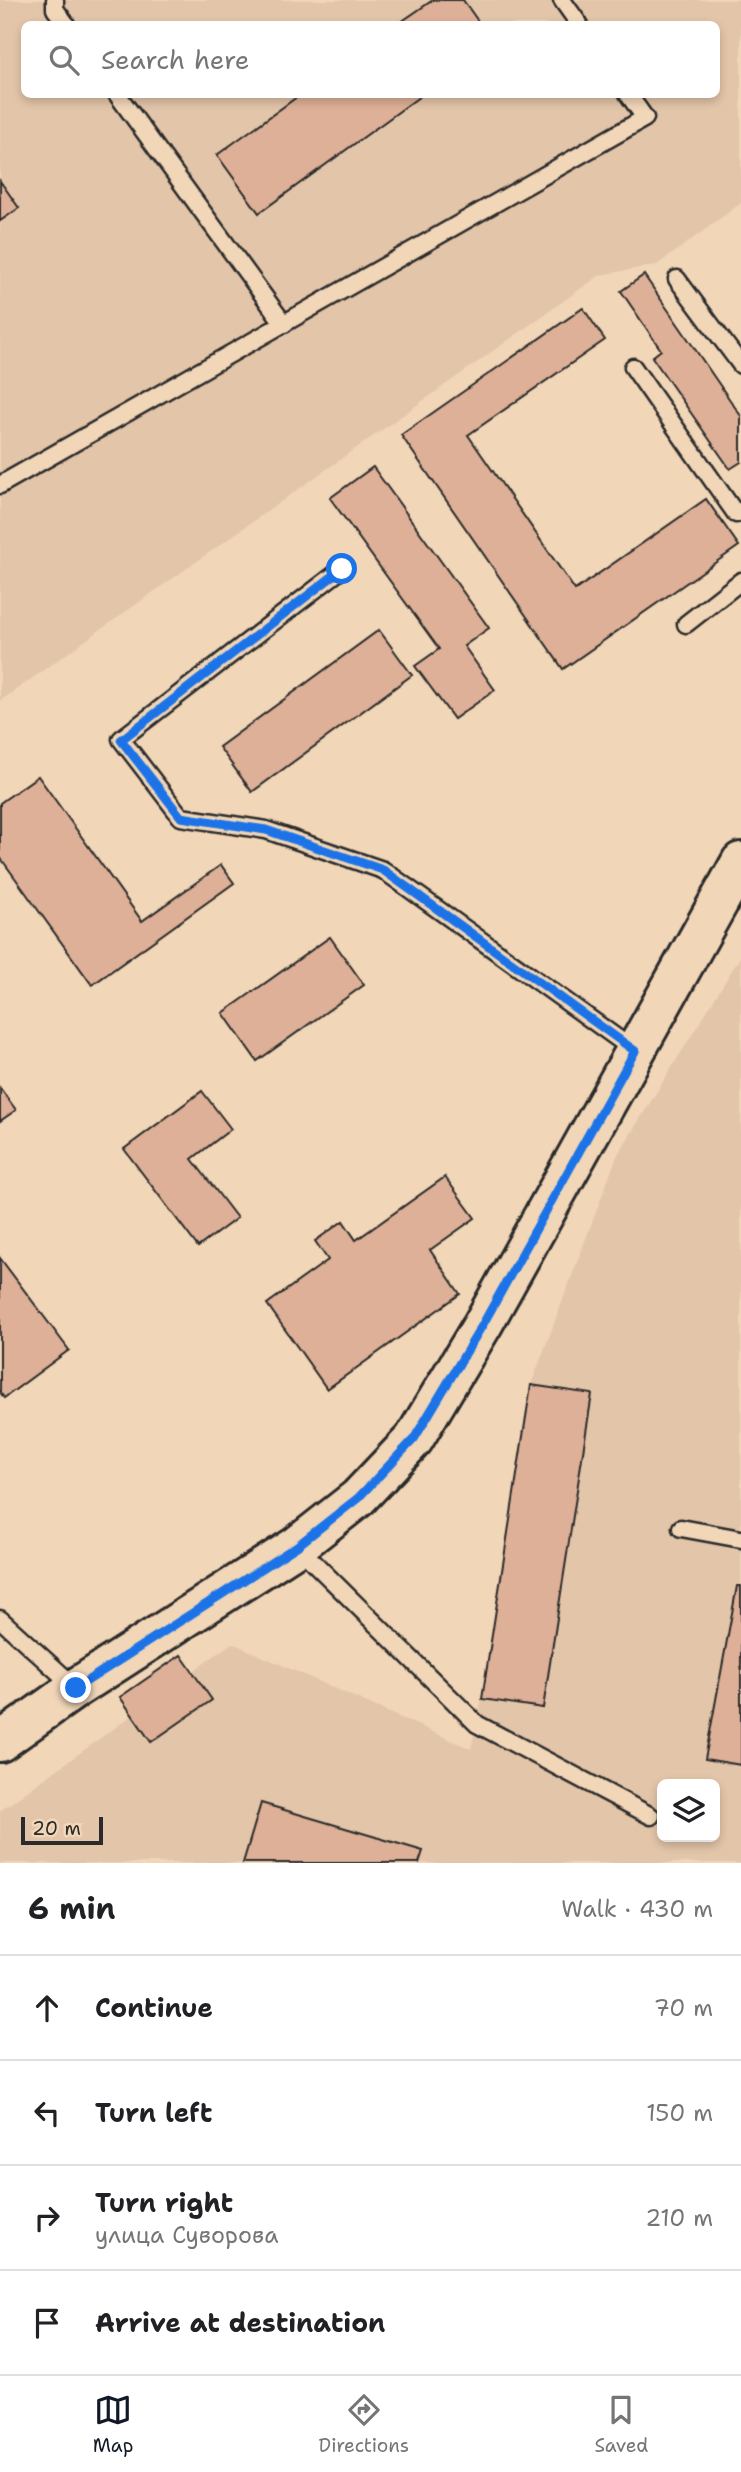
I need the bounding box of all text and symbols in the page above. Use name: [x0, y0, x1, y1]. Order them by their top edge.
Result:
search box: [21, 21, 720, 98]
icon: search: [45, 41, 83, 79]
text: Search here: [101, 42, 250, 77]
route start: [326, 553, 357, 584]
route end: [60, 1672, 91, 1703]
map controls: [657, 1779, 720, 1842]
button: layers: [657, 1779, 720, 1842]
scale bar: [21, 1814, 103, 1846]
text: 20 m: [32, 1816, 81, 1841]
text: 6 min: [28, 1888, 115, 1929]
text: Walk · 430 m: [561, 1894, 713, 1924]
icon: ahead: [28, 1989, 66, 2027]
text: Continue: [95, 1990, 213, 2025]
text: 70 m: [654, 1993, 713, 2023]
icon: left: [28, 2094, 66, 2132]
text: Turn left: [95, 2095, 212, 2130]
text: 150 m: [646, 2098, 713, 2128]
text: Turn right: [95, 2185, 233, 2220]
icon: right: [28, 2199, 66, 2237]
text: 210 m: [645, 2203, 713, 2233]
text: улица Суворова: [95, 2220, 278, 2250]
icon: arrive: [28, 2304, 66, 2342]
text: Arrive at destination: [95, 2305, 385, 2340]
tab: Map: [93, 2391, 133, 2458]
tab: Directions: [319, 2391, 409, 2458]
tab: Saved: [594, 2391, 648, 2458]

